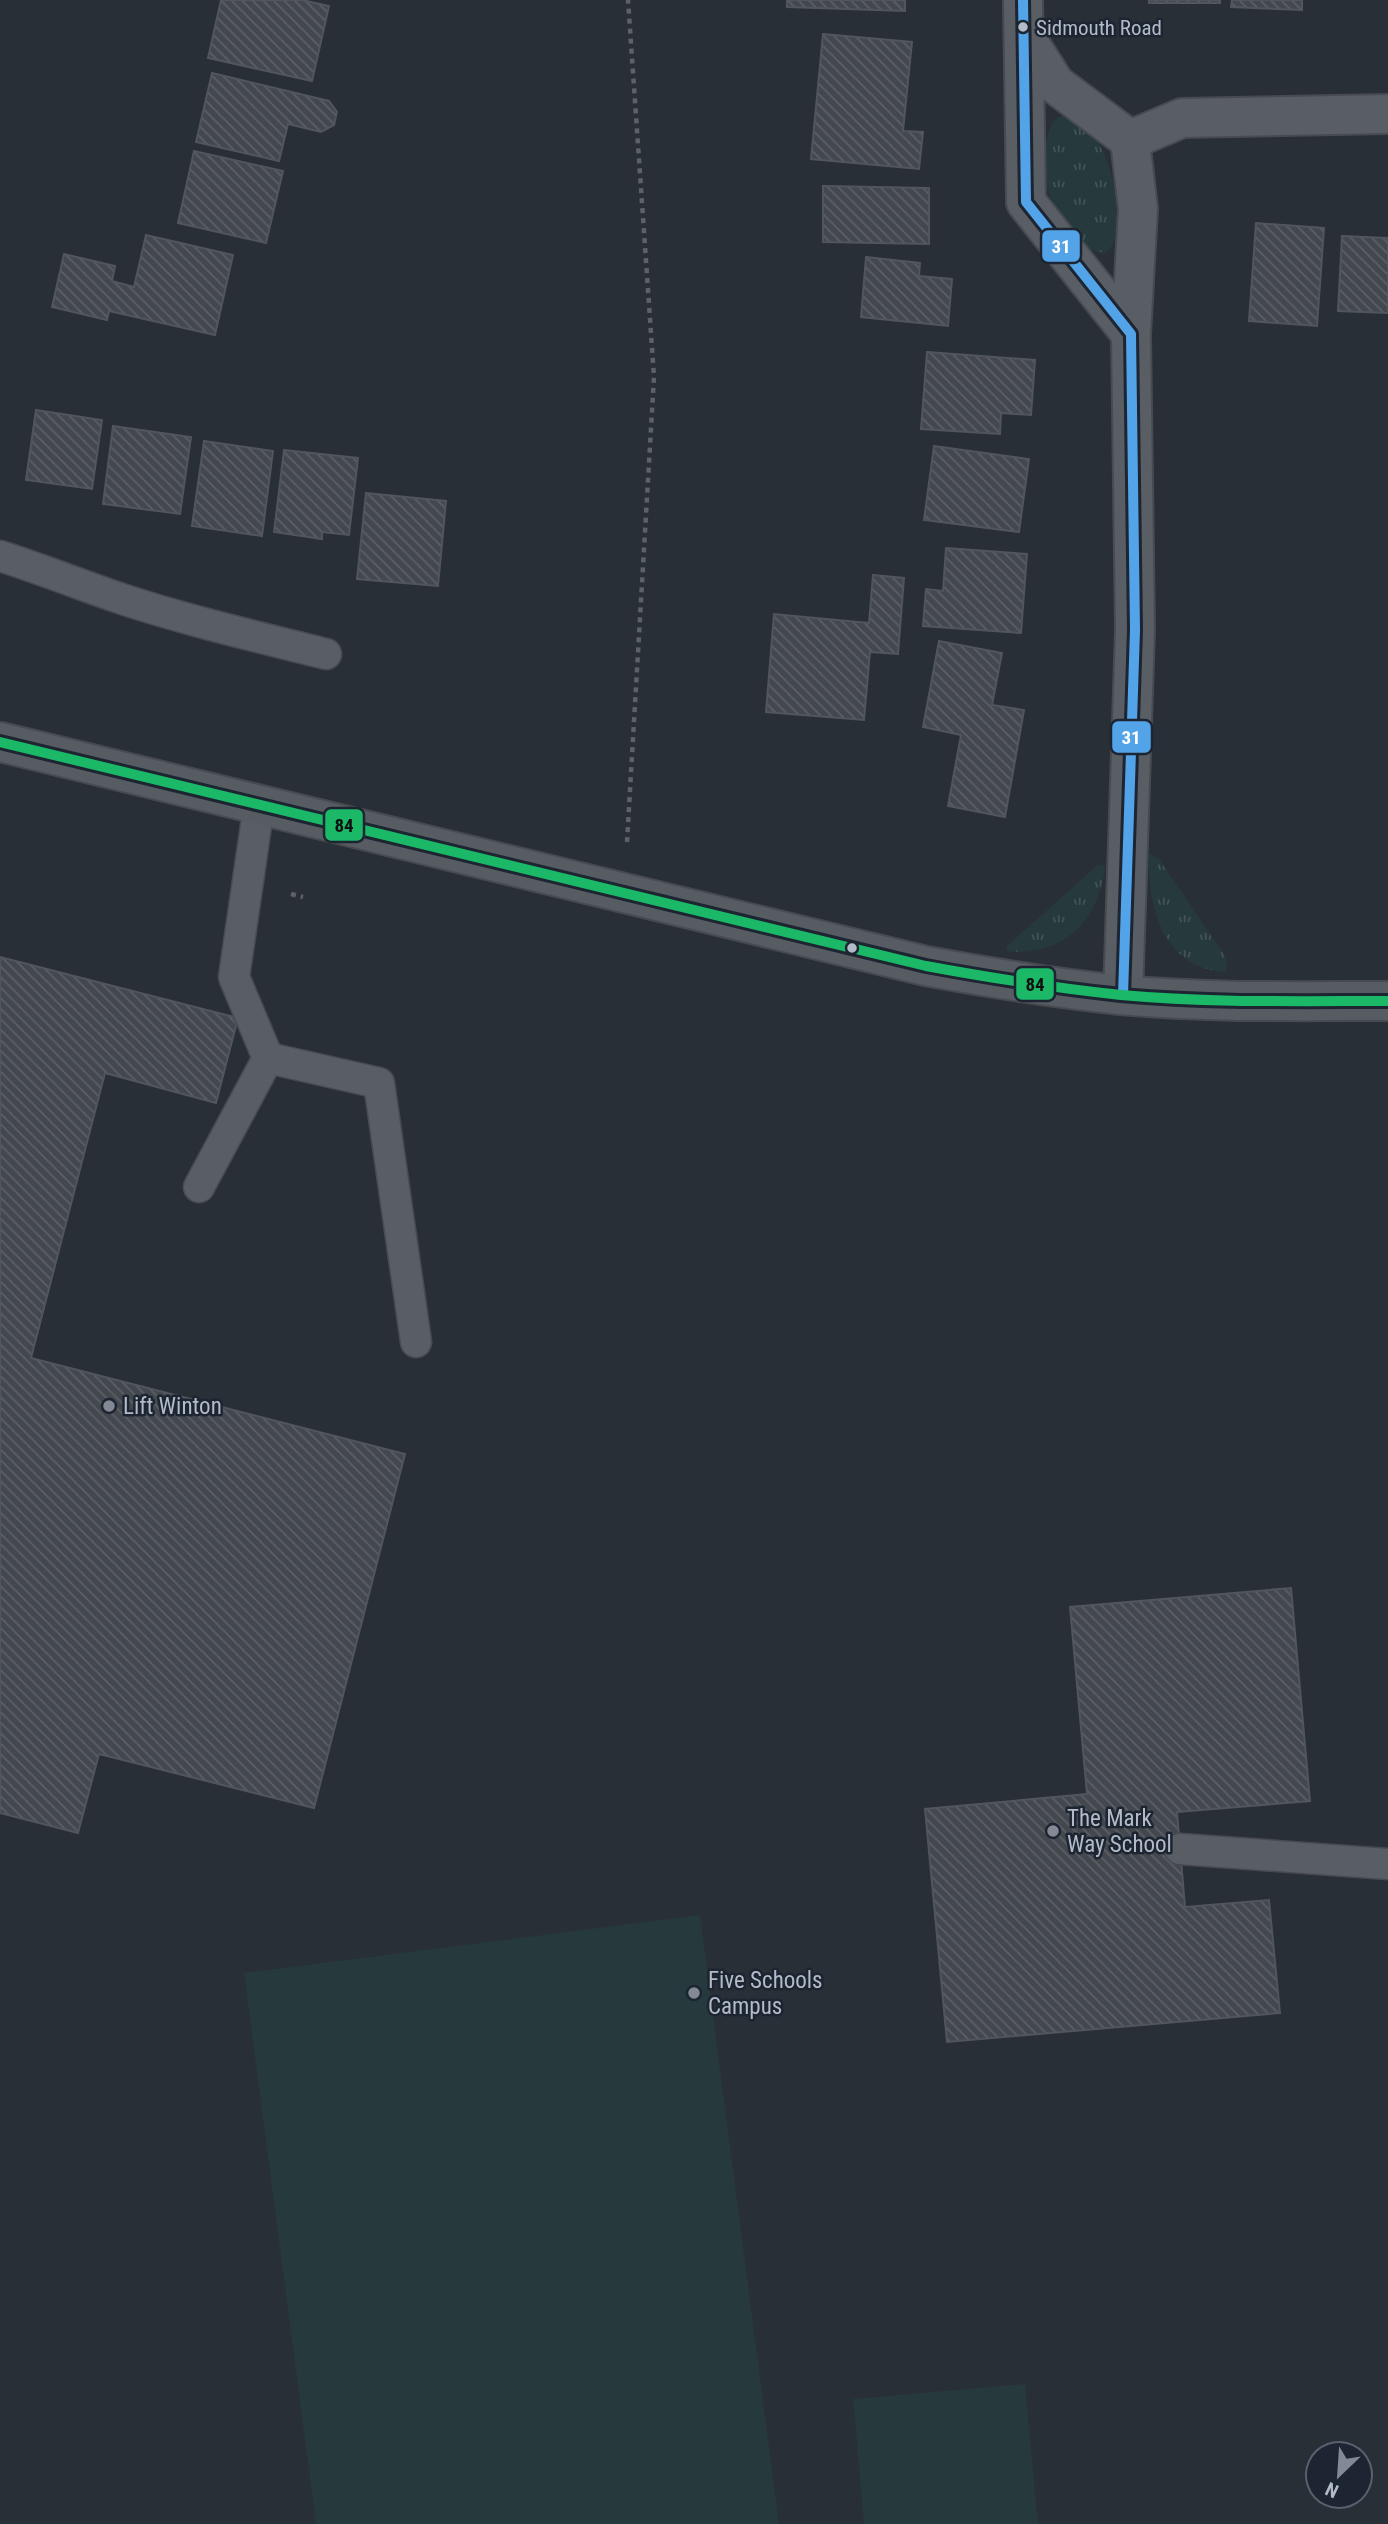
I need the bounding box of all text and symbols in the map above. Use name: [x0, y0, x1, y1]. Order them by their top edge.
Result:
place label: Sidmouth Road: [1036, 16, 1162, 40]
marker: Sidmouth Road: [1016, 20, 1030, 34]
line badge: 31: [1041, 229, 1081, 263]
text: 31: [1051, 235, 1071, 258]
line badge: 31: [1111, 720, 1152, 754]
text: 31: [1121, 726, 1141, 749]
line badge: 84: [324, 808, 364, 842]
text: 84: [334, 814, 354, 837]
unlabelled marker: [845, 941, 859, 955]
line badge: 84: [1015, 967, 1055, 1001]
text: 84: [1025, 973, 1045, 996]
place label: Lift Winton: [123, 1393, 222, 1420]
marker: Lift Winton: [101, 1398, 117, 1414]
place label: The Mark Way School: [1067, 1805, 1172, 1858]
marker: The Mark Way School: [1045, 1823, 1061, 1839]
place label: Five Schools Campus: [708, 1967, 823, 2020]
marker: Five Schools Campus: [686, 1985, 702, 2001]
north arrow: [1304, 2440, 1374, 2510]
text: N: [1322, 2477, 1342, 2503]

